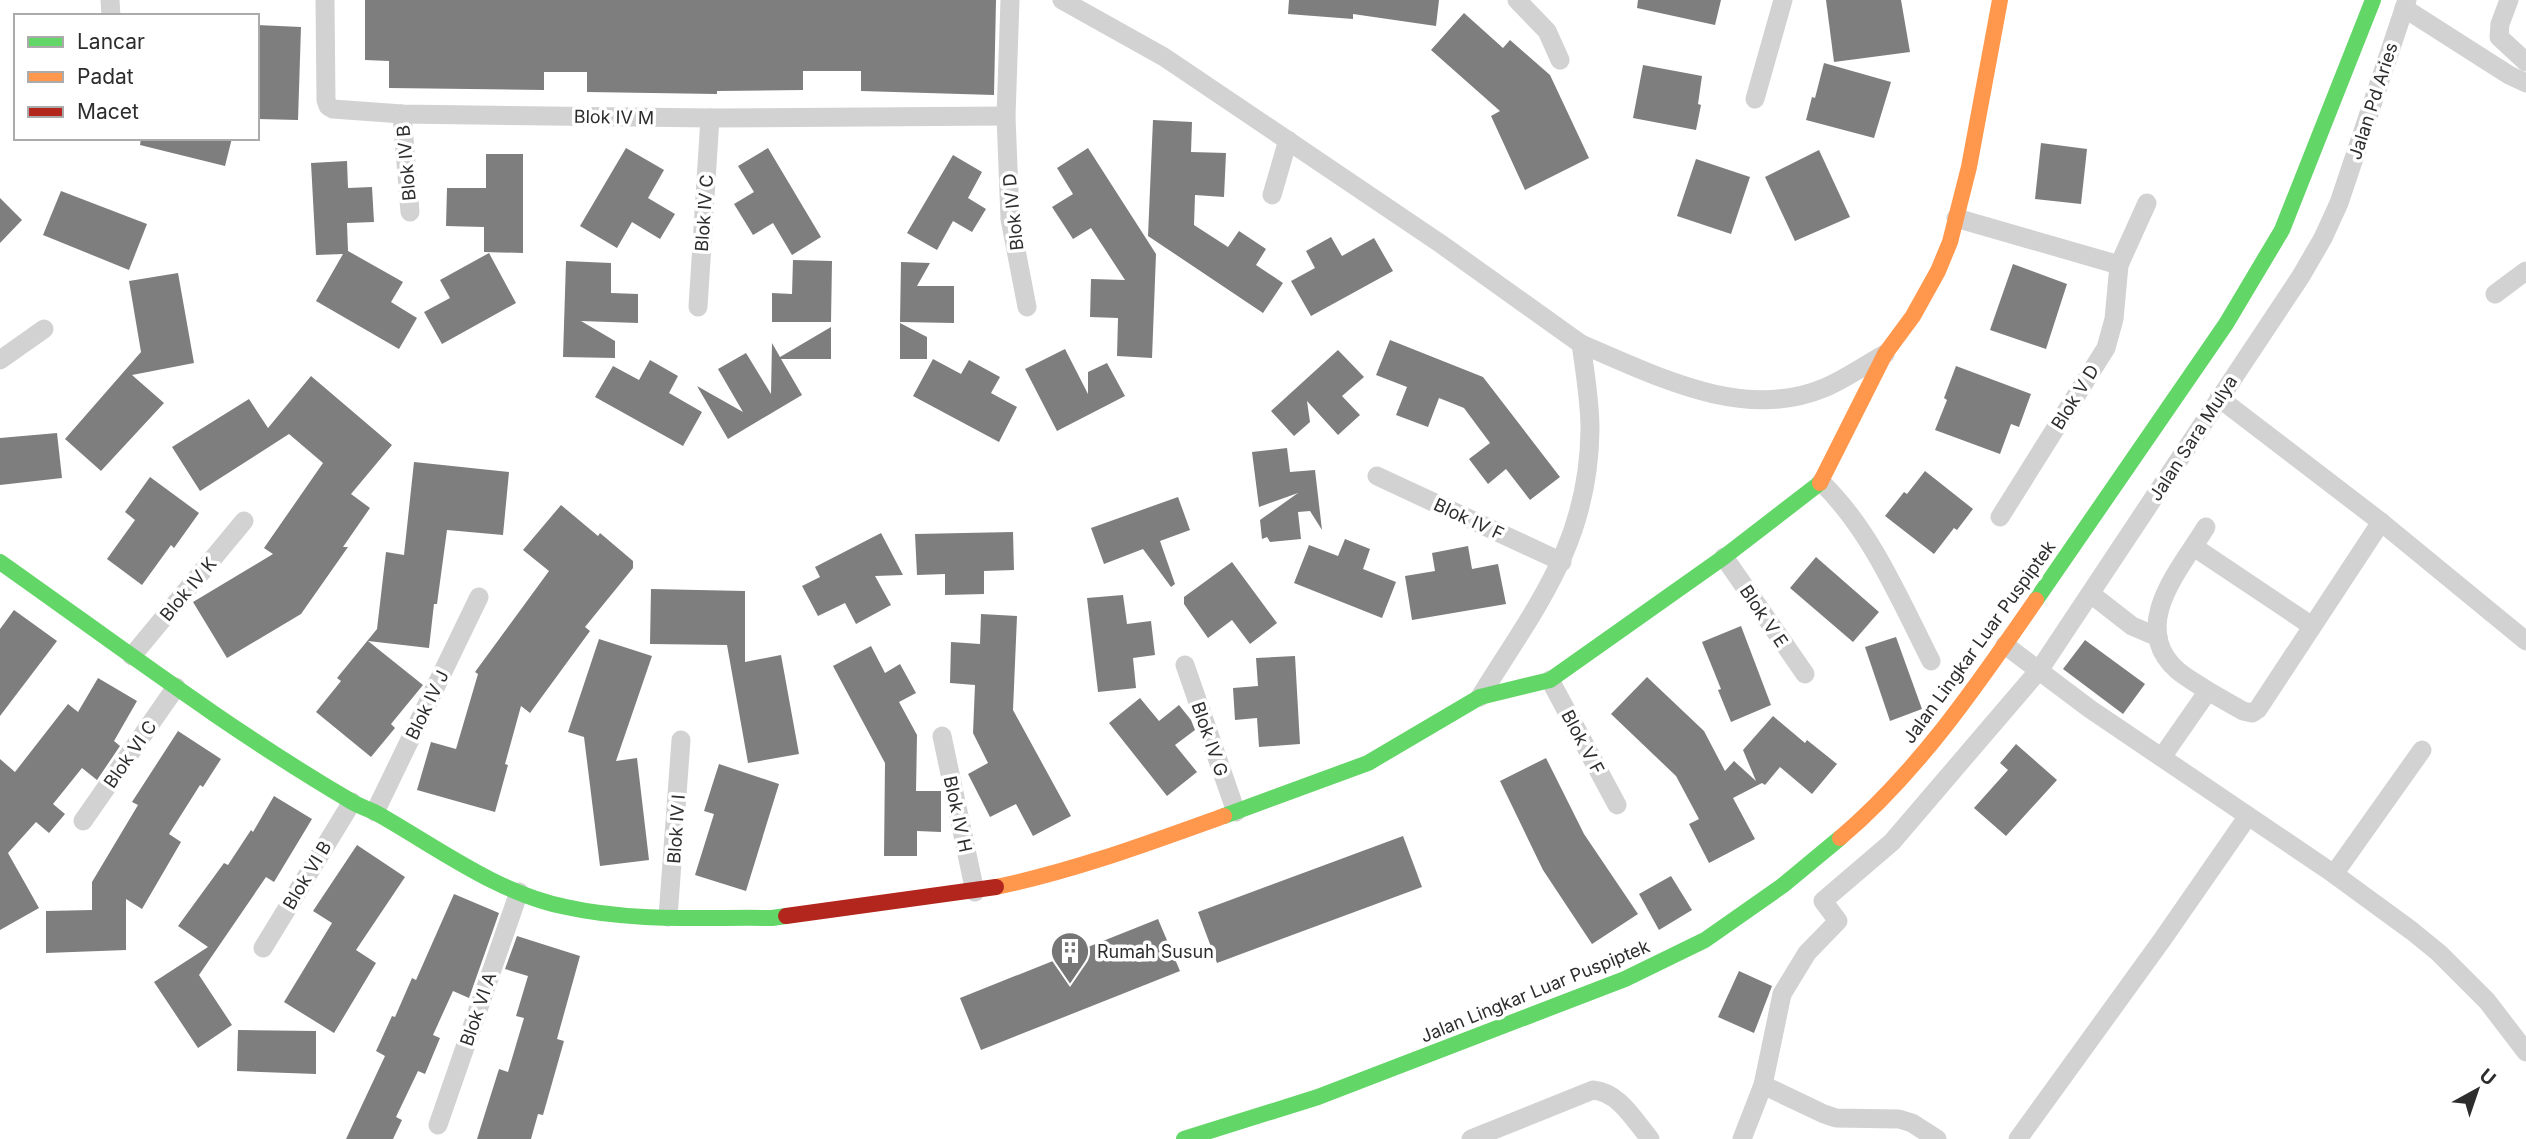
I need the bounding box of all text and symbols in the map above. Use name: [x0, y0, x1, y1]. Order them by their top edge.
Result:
legend: [14, 14, 259, 140]
text: Lancar: [77, 29, 145, 54]
street label: Jalan Pd Aries: [2344, 40, 2402, 162]
text: Padat: [77, 64, 134, 89]
text: Macet: [77, 99, 139, 124]
street label: Blok IV M: [574, 106, 654, 128]
street label: Blok IV B: [392, 124, 420, 202]
street label: Blok IV D: [999, 173, 1027, 251]
street label: Blok IV C: [691, 174, 717, 252]
street label: Blok V D: [2047, 361, 2103, 433]
street label: Jalan Sara Mulya: [2145, 371, 2241, 505]
street label: Blok IV F: [1431, 494, 1507, 544]
street label: Jalan Lingkar Luar Puspiptek: [1898, 536, 2060, 747]
street label: Blok IV K: [155, 553, 221, 625]
street label: Blok V E: [1736, 581, 1792, 651]
street label: Blok IV J: [401, 667, 453, 743]
street label: Blok IV G: [1187, 699, 1233, 779]
street label: Blok V F: [1557, 706, 1609, 778]
street label: Blok VI C: [99, 716, 161, 792]
street label: Blok IV H: [940, 774, 976, 854]
street label: Blok IV I: [663, 794, 689, 864]
street label: Blok VI B: [278, 837, 336, 913]
building icon: Rumah Susun: [1049, 930, 1091, 985]
street label: Jalan Lingkar Luar Puspiptek: [1417, 935, 1653, 1047]
place label: Rumah Susun: [1097, 941, 1214, 962]
street label: Blok VI A: [456, 969, 500, 1049]
north arrow: [2442, 1055, 2512, 1125]
text: U: [2475, 1064, 2500, 1091]

